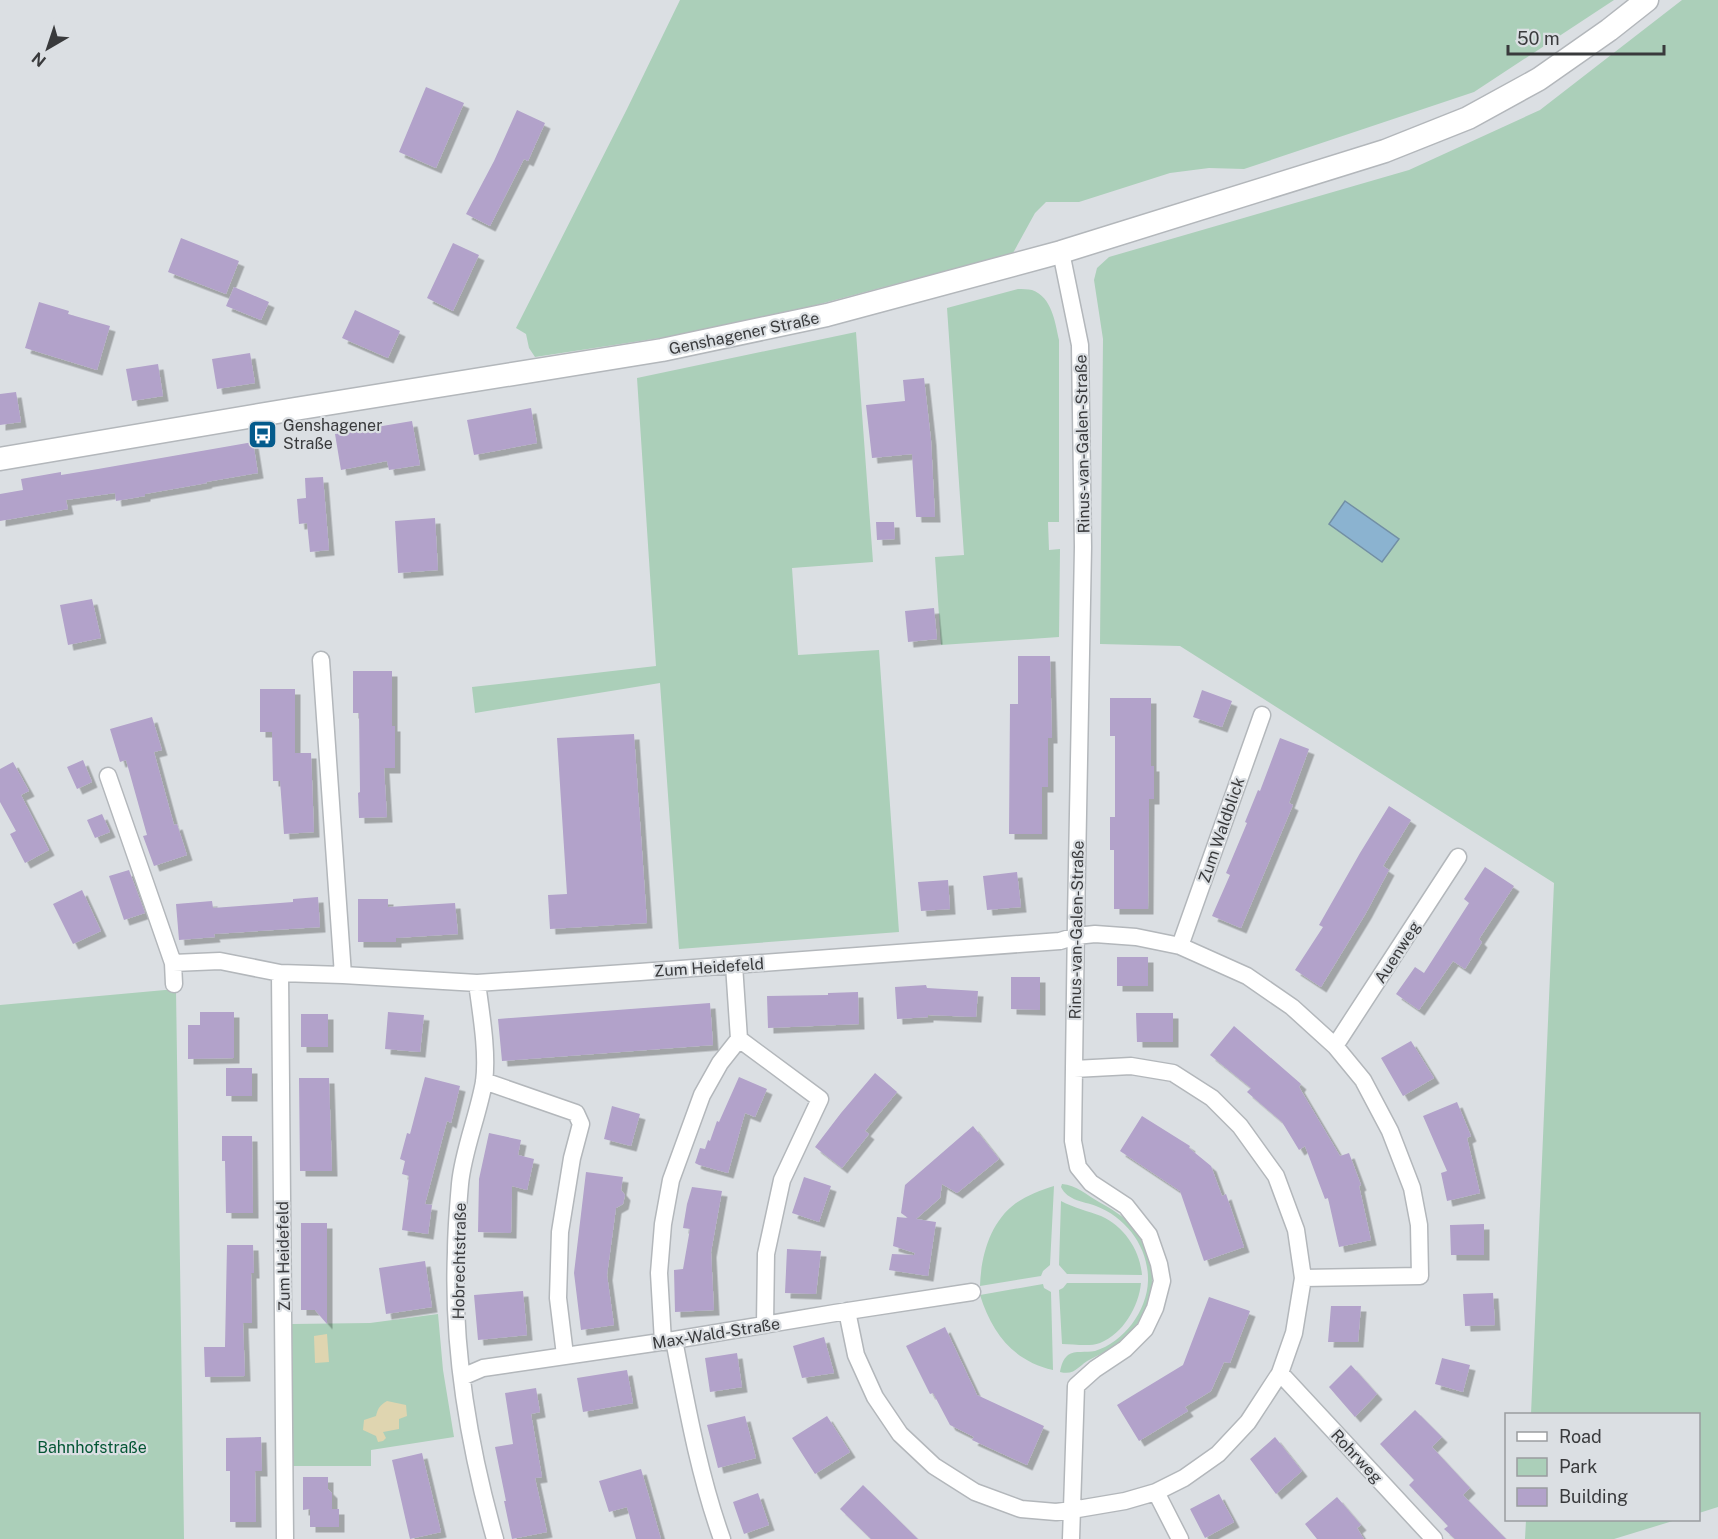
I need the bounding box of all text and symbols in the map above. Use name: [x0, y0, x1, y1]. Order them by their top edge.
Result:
north arrow: [18, 18, 78, 78]
scale bar: [1508, 18, 1664, 56]
text: 50 m: [1517, 28, 1560, 49]
text: N: [28, 48, 50, 71]
street label: Genshagener Straße: [667, 308, 821, 359]
street label: Rinus-van-Galen-Straße: [1071, 354, 1094, 534]
place label: Genshagener Straße: [283, 416, 382, 453]
bus stop icon: Genshagener Straße: [246, 418, 278, 450]
street label: Zum Waldblick: [1195, 775, 1248, 885]
street label: Rinus-van-Galen-Straße: [1065, 840, 1088, 1020]
street label: Auenweg: [1370, 918, 1424, 987]
street label: Zum Heidefeld: [653, 954, 765, 981]
street label: Zum Heidefeld: [273, 1201, 294, 1311]
street label: Hobrechtstraße: [449, 1202, 470, 1320]
street label: Max-Wald-Straße: [651, 1314, 781, 1353]
legend: [1505, 1413, 1700, 1521]
street label: Rohrweg: [1327, 1426, 1386, 1487]
text: Road: [1559, 1426, 1602, 1447]
park label: Bahnhofstraße: [37, 1438, 147, 1457]
text: Park: [1559, 1456, 1597, 1477]
text: Building: [1559, 1486, 1628, 1507]

